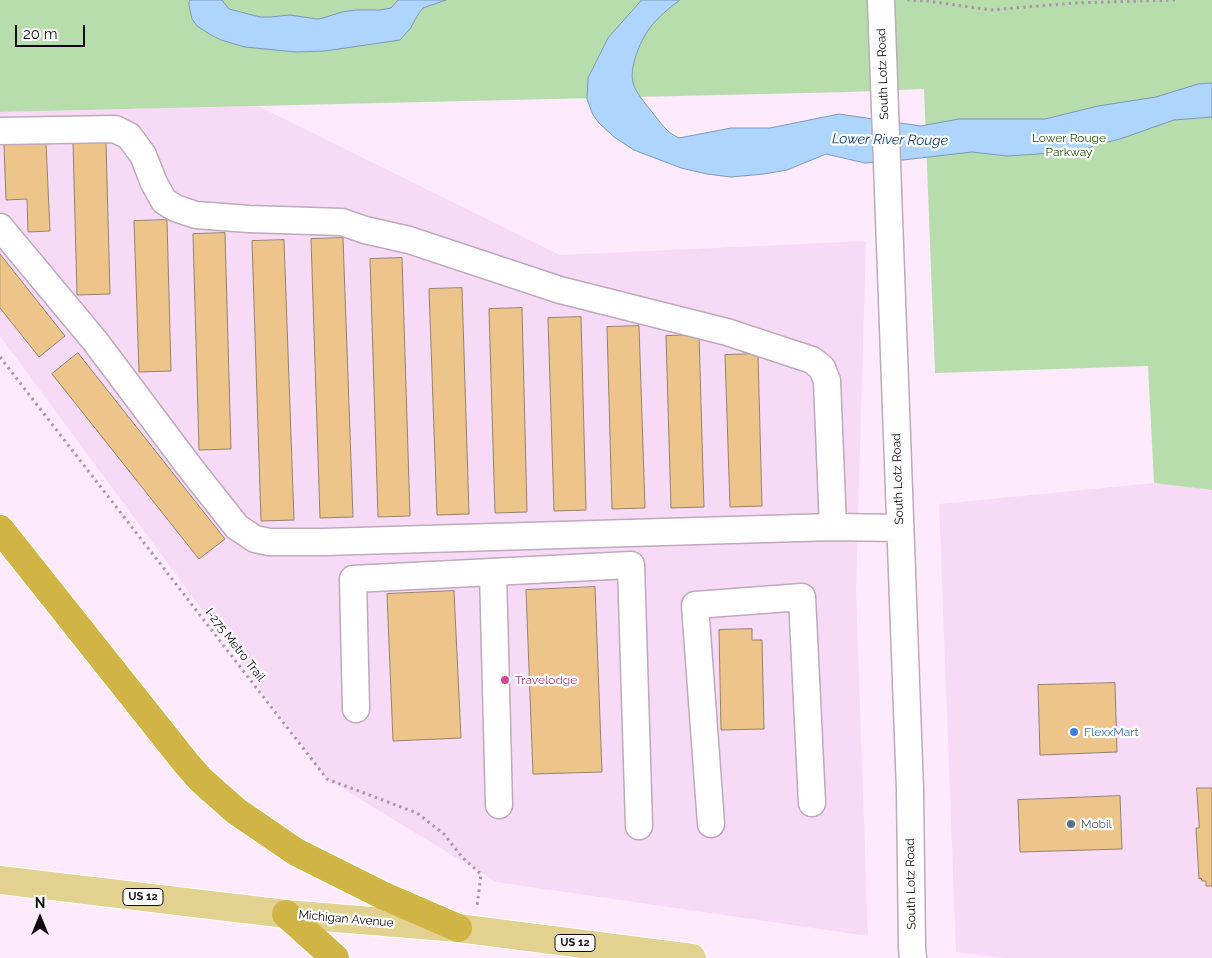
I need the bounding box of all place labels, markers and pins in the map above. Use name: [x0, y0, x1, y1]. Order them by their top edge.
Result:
place label: Travelodge: [515, 673, 577, 687]
marker: Travelodge: [499, 674, 511, 686]
place label: FlexxMart: [1084, 725, 1138, 739]
marker: FlexxMart: [1068, 726, 1080, 738]
place label: Mobil: [1081, 817, 1112, 831]
marker: Mobil: [1065, 818, 1077, 830]

